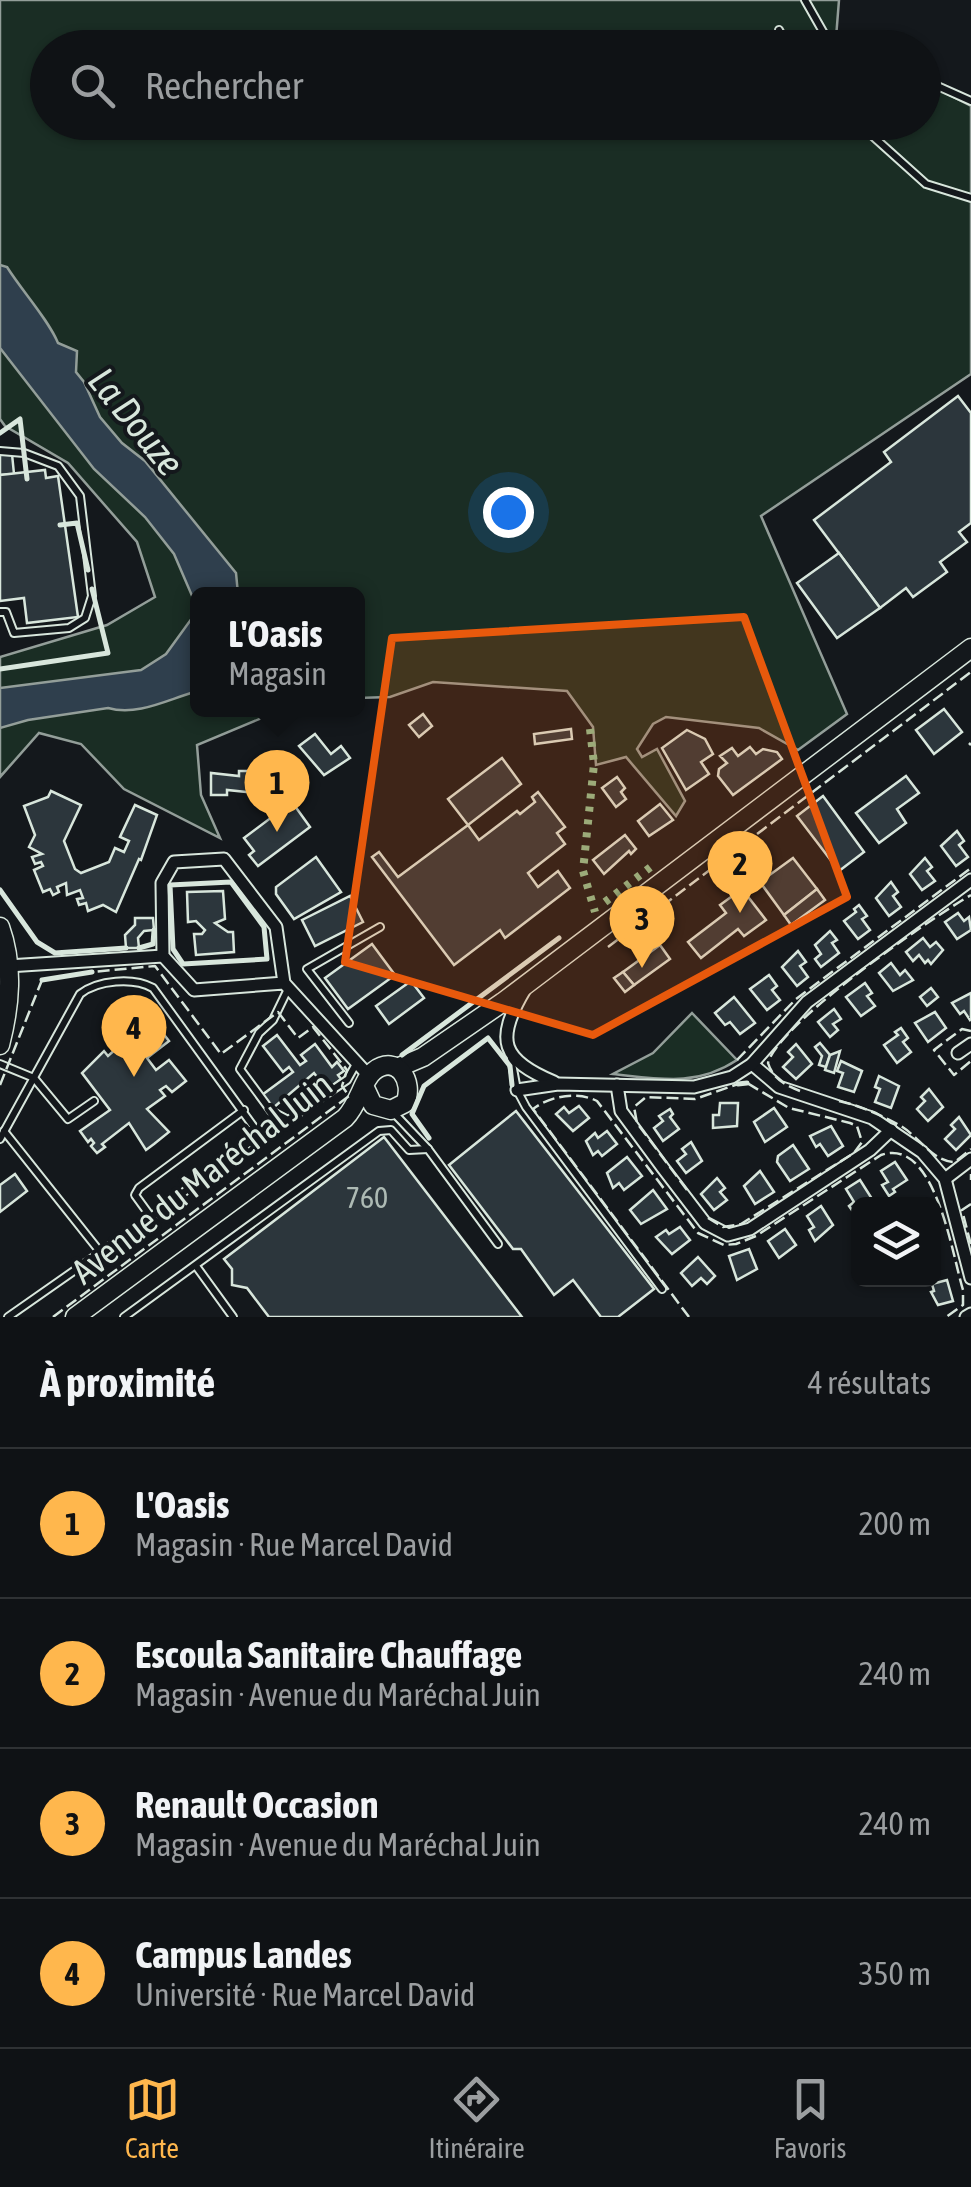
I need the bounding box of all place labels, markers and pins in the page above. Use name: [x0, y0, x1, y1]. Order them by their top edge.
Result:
pin: 1: [244, 750, 310, 832]
pin: 2: [708, 830, 772, 913]
pin: 3: [610, 886, 674, 968]
pin: 4: [102, 994, 166, 1077]

